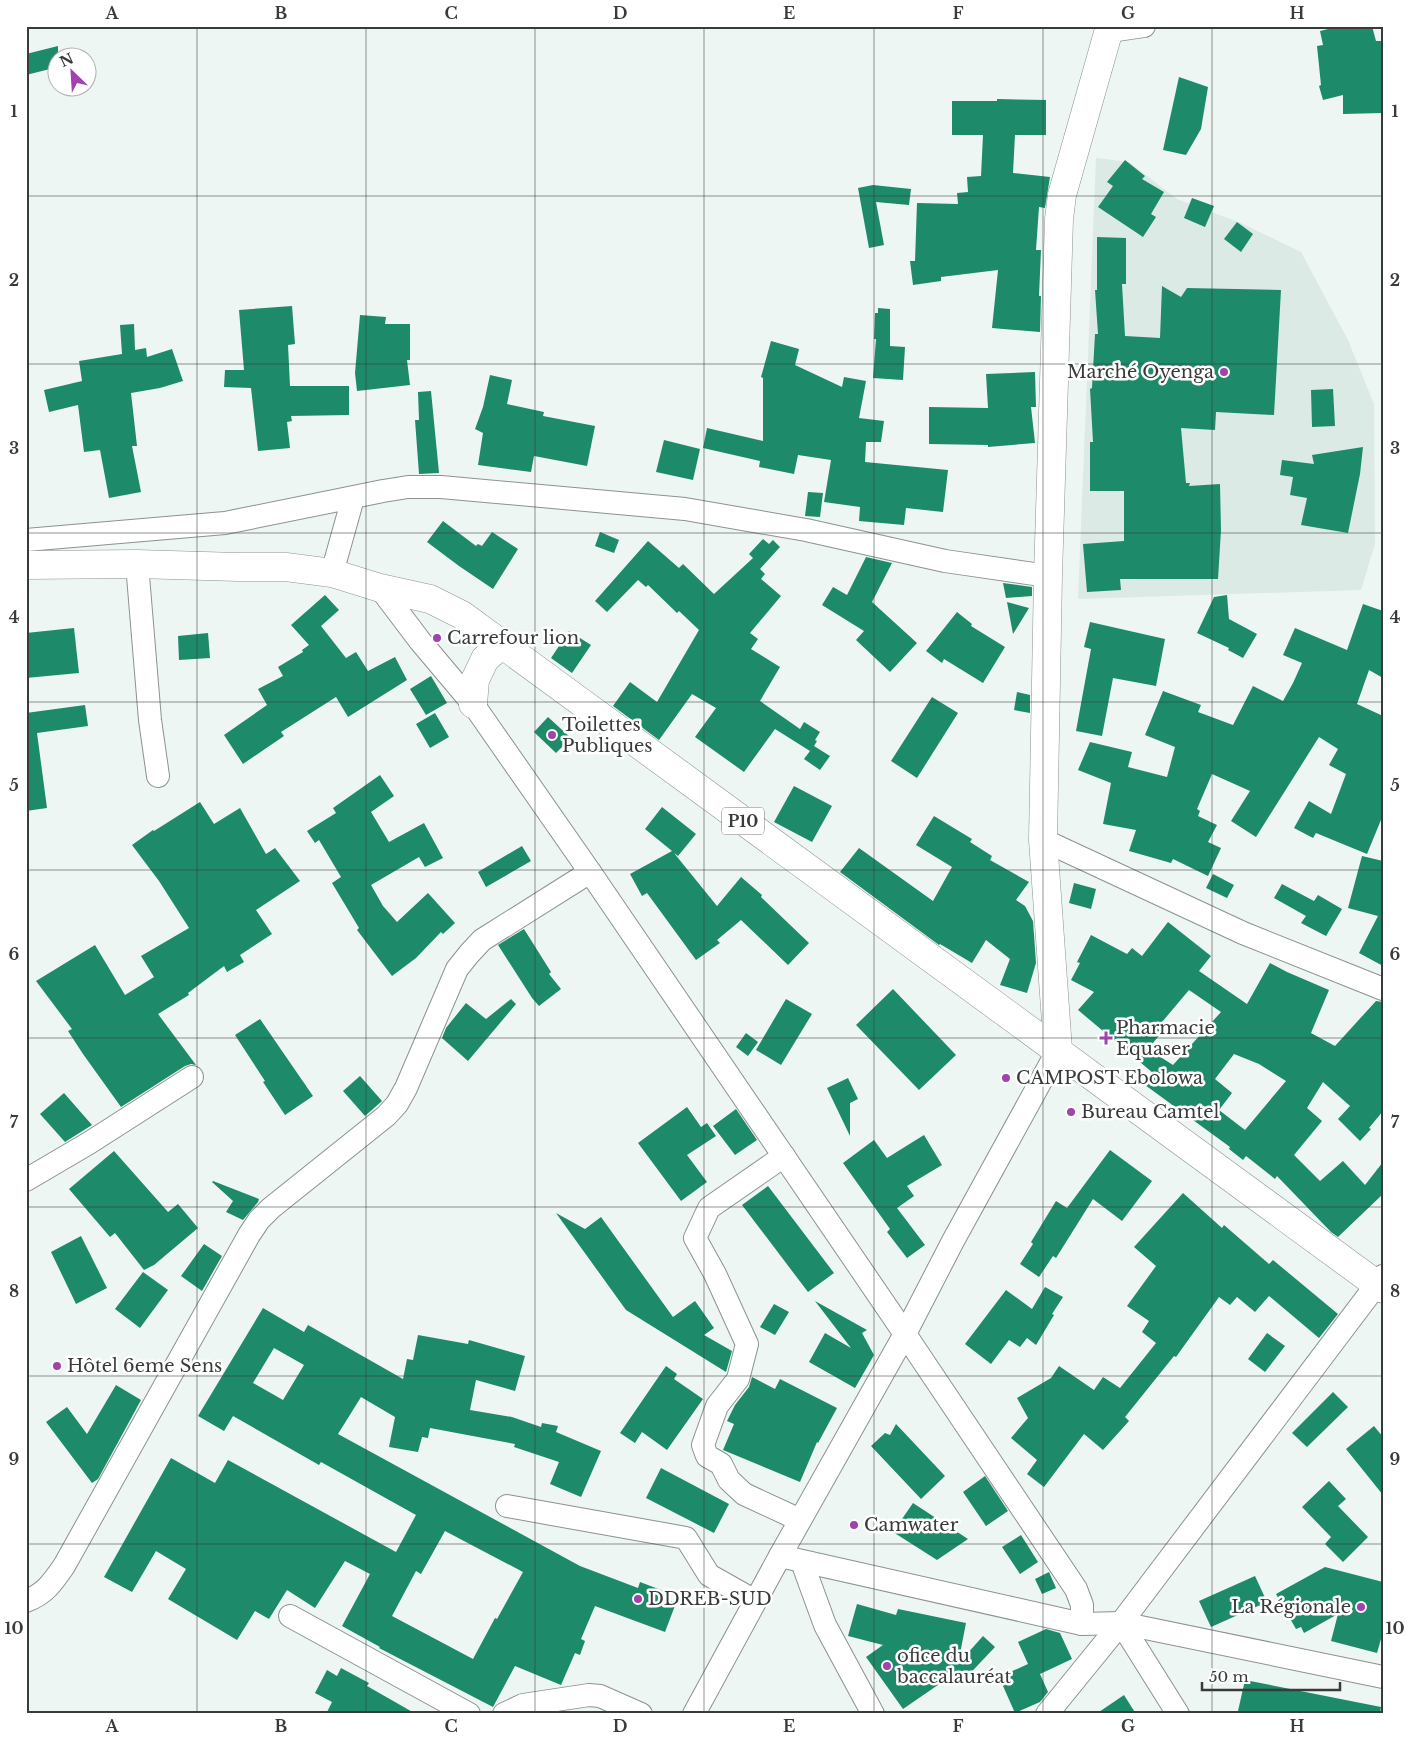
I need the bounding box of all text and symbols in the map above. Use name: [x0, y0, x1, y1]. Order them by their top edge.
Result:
text: A: [105, 3, 120, 23]
text: B: [275, 3, 288, 23]
text: C: [444, 3, 458, 23]
text: D: [613, 3, 627, 23]
text: E: [783, 3, 795, 23]
text: F: [952, 3, 964, 23]
text: G: [1121, 3, 1135, 23]
text: H: [1289, 3, 1305, 23]
north arrow: [48, 48, 98, 98]
text: N: [57, 49, 76, 71]
text: 1: [11, 101, 18, 121]
text: 1: [1392, 101, 1399, 121]
text: 2: [9, 270, 19, 290]
text: 2: [1390, 270, 1400, 290]
place label: Marché Oyenga: [1067, 361, 1214, 383]
marker: Marché Oyenga: [1218, 366, 1230, 378]
text: 3: [9, 438, 19, 458]
text: 3: [1390, 438, 1400, 458]
text: 4: [9, 607, 19, 627]
text: 4: [1390, 607, 1400, 627]
place label: Carrefour lion: [447, 627, 579, 649]
marker: Carrefour lion: [431, 632, 443, 644]
place label: Toilettes Publiques: [562, 714, 653, 757]
marker: Toilettes Publiques: [546, 729, 558, 741]
text: 5: [9, 775, 19, 795]
text: 5: [1390, 775, 1400, 795]
road number: P10: [722, 808, 764, 834]
text: 6: [9, 944, 20, 964]
text: 6: [1390, 944, 1401, 964]
place label: Pharmacie Equaser: [1116, 1017, 1215, 1060]
marker: Pharmacie Equaser: [1100, 1032, 1112, 1044]
place label: CAMPOST Ebolowa: [1016, 1067, 1203, 1089]
marker: CAMPOST Ebolowa: [1000, 1072, 1012, 1084]
place label: Bureau Camtel: [1081, 1101, 1220, 1123]
marker: Bureau Camtel: [1065, 1106, 1077, 1118]
text: 7: [10, 1112, 19, 1132]
text: 7: [1391, 1112, 1400, 1132]
text: 8: [9, 1281, 19, 1301]
text: 8: [1390, 1281, 1400, 1301]
place label: Hôtel 6eme Sens: [67, 1355, 222, 1377]
marker: Hôtel 6eme Sens: [51, 1360, 63, 1372]
text: 9: [9, 1449, 20, 1469]
text: 9: [1390, 1449, 1401, 1469]
place label: Camwater: [864, 1514, 959, 1536]
marker: Camwater: [848, 1519, 860, 1531]
place label: DDREB-SUD: [648, 1588, 772, 1610]
marker: DDREB-SUD: [632, 1593, 644, 1605]
place label: La Régionale: [1231, 1596, 1351, 1618]
marker: La Régionale: [1355, 1601, 1367, 1613]
text: 10: [4, 1618, 24, 1638]
text: 10: [1385, 1618, 1405, 1638]
place label: ofice du baccalauréat: [896, 1645, 1012, 1688]
marker: ofice du baccalauréat: [881, 1660, 893, 1672]
scale bar: [1202, 1660, 1339, 1692]
text: 50 m: [1209, 1667, 1249, 1686]
text: A: [105, 1716, 120, 1736]
text: B: [275, 1716, 288, 1736]
text: C: [444, 1716, 458, 1736]
text: D: [613, 1716, 627, 1736]
text: E: [783, 1716, 795, 1736]
text: F: [952, 1716, 964, 1736]
text: G: [1121, 1716, 1135, 1736]
text: H: [1289, 1716, 1305, 1736]

